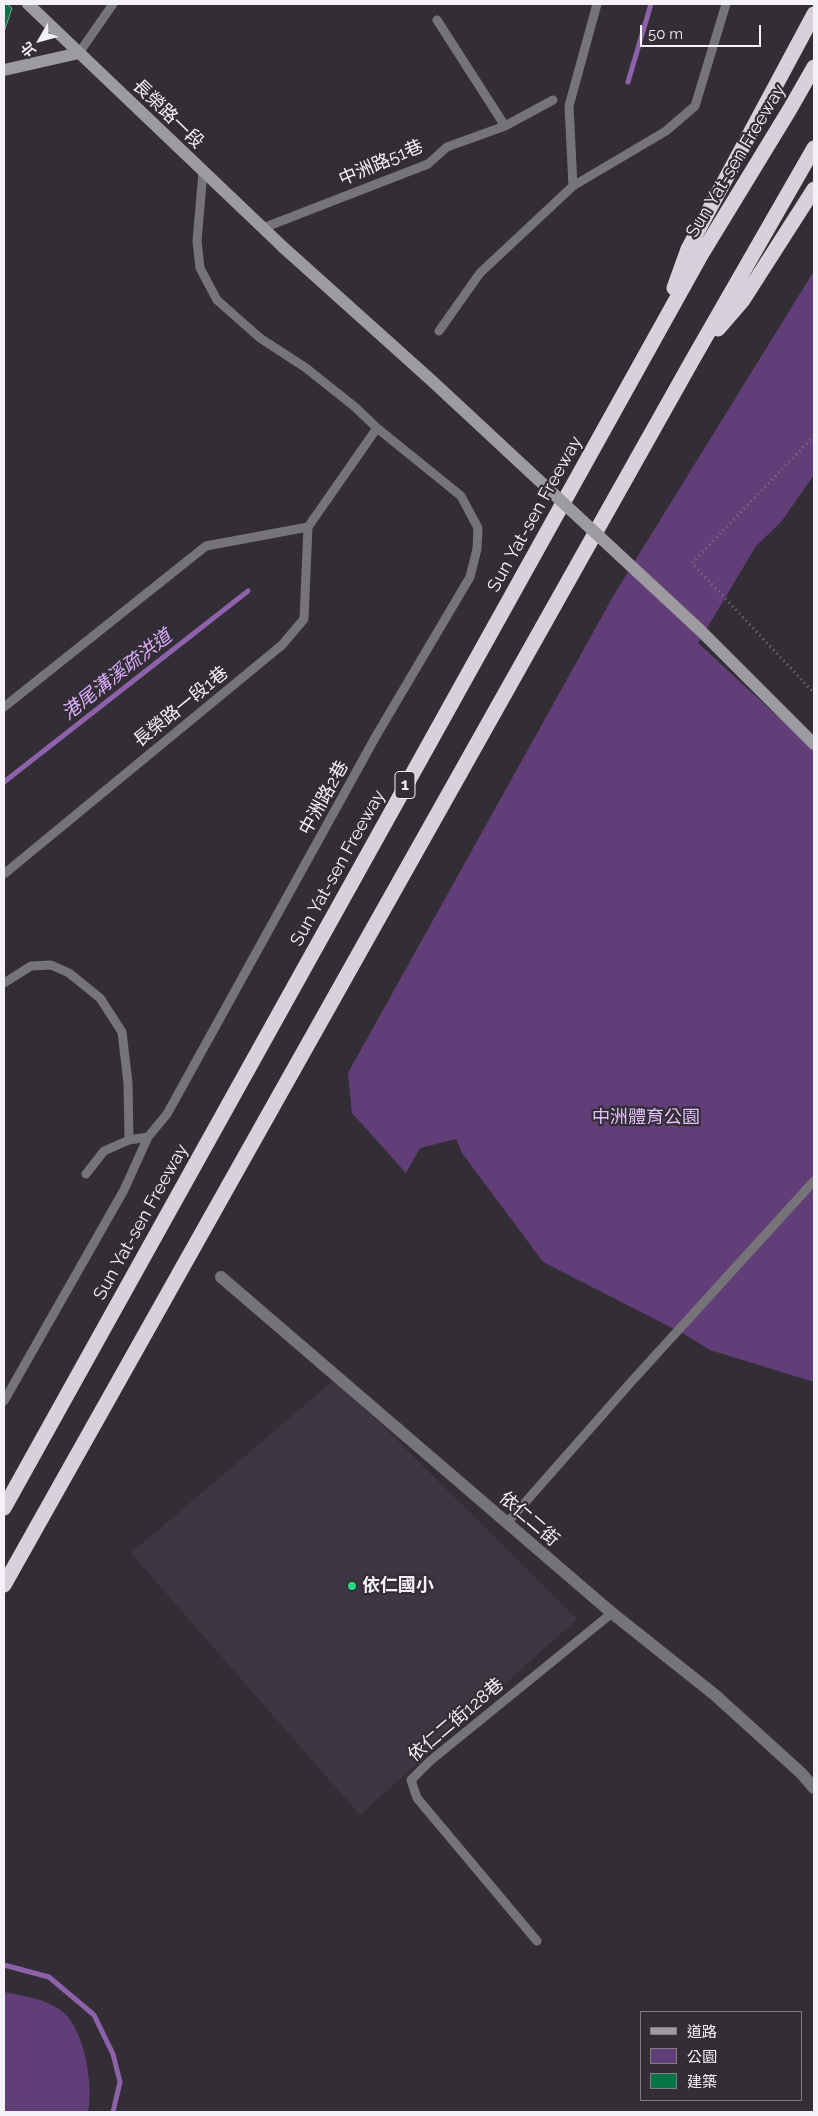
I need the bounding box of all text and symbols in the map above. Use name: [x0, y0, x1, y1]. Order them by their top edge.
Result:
north arrow: [15, 15, 65, 65]
scale bar: [643, 15, 764, 47]
text: 50 m: [648, 25, 683, 43]
text: 北: [18, 39, 39, 60]
street label: 長榮路一段: [128, 75, 208, 153]
street label: Sun Yat-sen Freeway: [682, 80, 790, 242]
street label: 中洲路51巷: [336, 136, 426, 190]
street label: Sun Yat-sen Freeway: [483, 432, 587, 596]
water label: 港尾溝溪疏洪道: [58, 625, 176, 725]
street label: 長榮路一段1巷: [129, 662, 233, 752]
street label: 中洲路2巷: [295, 757, 353, 839]
road number: 1: [395, 772, 415, 798]
street label: Sun Yat-sen Freeway: [286, 786, 390, 950]
park label: 中洲體育公園: [592, 1107, 700, 1129]
street label: Sun Yat-sen Freeway: [89, 1140, 193, 1304]
street label: 依仁二街: [495, 1487, 563, 1551]
place label: 依仁國小: [362, 1575, 434, 1597]
marker: 依仁國小: [346, 1580, 358, 1592]
street label: 依仁二街128巷: [404, 1674, 508, 1766]
legend: [640, 2011, 803, 2101]
text: 道路: [687, 2023, 717, 2041]
text: 公園: [687, 2048, 717, 2066]
text: 建築: [687, 2073, 717, 2091]

